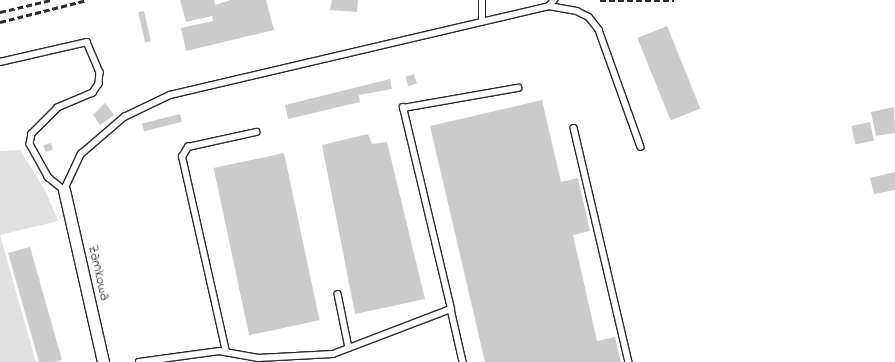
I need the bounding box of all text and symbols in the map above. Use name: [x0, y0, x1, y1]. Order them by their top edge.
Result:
street label: Zamkowa: [83, 244, 113, 302]

